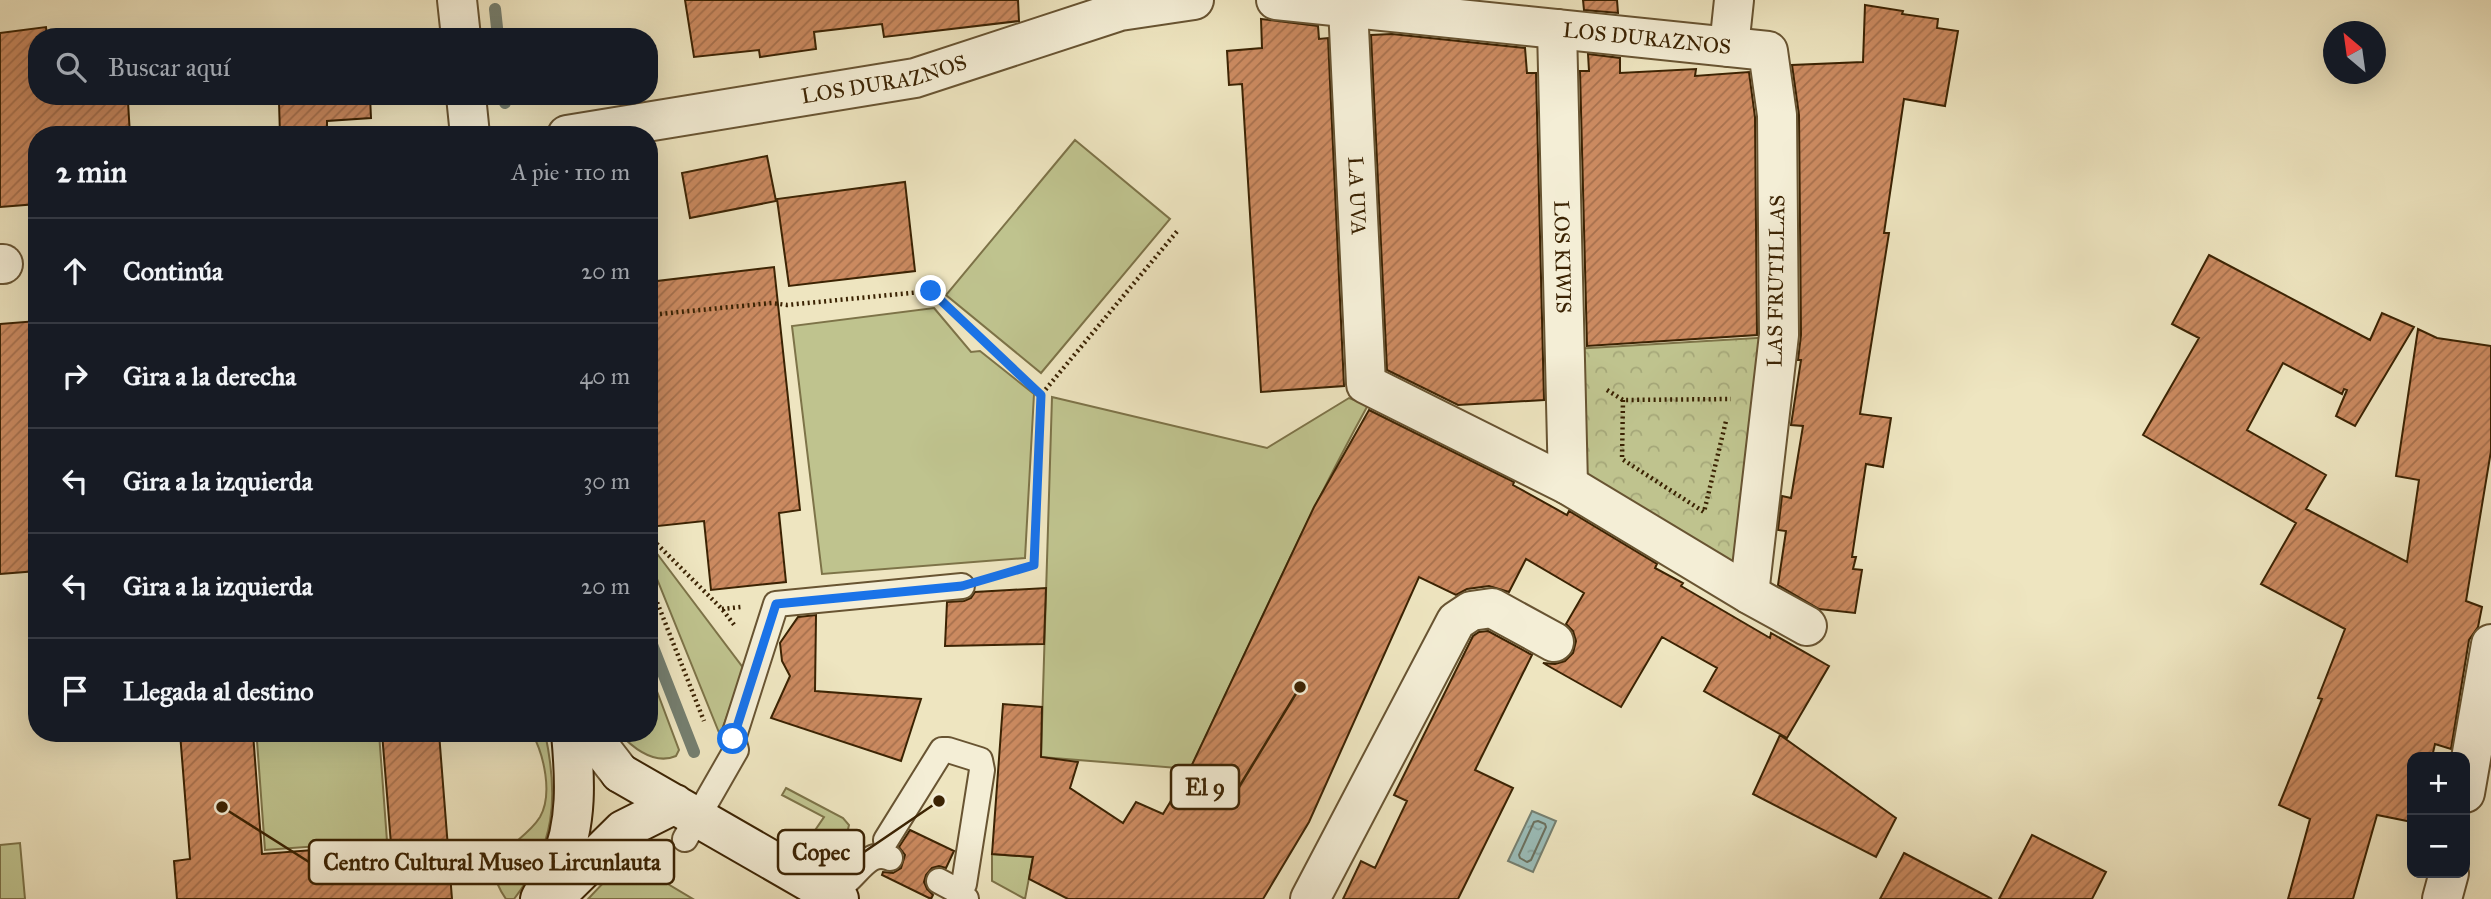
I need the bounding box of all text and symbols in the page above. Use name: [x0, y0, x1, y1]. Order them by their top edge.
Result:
street label: LOS DURAZNOS: [1562, 17, 1732, 60]
north arrow: [2323, 21, 2386, 84]
search box: [28, 28, 658, 105]
icon: search: [52, 48, 90, 86]
street label: LOS DURAZNOS: [799, 49, 970, 109]
text: Buscar aquí: [108, 51, 230, 83]
text: 2 min: [56, 154, 127, 190]
street label: LA UVA: [1342, 156, 1372, 236]
text: A pie · 110 m: [512, 158, 630, 186]
street label: LAS FRUTILLAS: [1761, 195, 1791, 367]
street label: LOS KIWIS: [1548, 200, 1577, 314]
icon: ahead: [56, 252, 94, 290]
text: Continúa: [123, 255, 223, 287]
text: 20 m: [581, 257, 630, 285]
route end: [915, 275, 946, 306]
icon: right: [56, 357, 94, 395]
text: Gira a la derecha: [123, 360, 296, 392]
text: 40 m: [580, 362, 630, 390]
icon: left: [56, 462, 94, 500]
text: Gira a la izquierda: [123, 465, 313, 497]
text: 30 m: [583, 467, 630, 495]
icon: left: [56, 567, 94, 605]
text: Gira a la izquierda: [123, 570, 313, 602]
text: 20 m: [581, 572, 630, 600]
icon: arrive: [56, 672, 94, 710]
text: Llegada al destino: [123, 675, 314, 707]
route start: [717, 723, 748, 754]
map controls: [2407, 752, 2470, 878]
button: +: [2407, 752, 2470, 815]
callout: El 9: [1171, 765, 1239, 809]
text: El 9: [1185, 773, 1225, 802]
button: −: [2407, 815, 2470, 878]
callout: Copec: [778, 830, 864, 874]
text: Copec: [792, 838, 850, 867]
callout: Centro Cultural Museo Lircunlauta: [309, 840, 674, 884]
text: Centro Cultural Museo Lircunlauta: [323, 848, 662, 876]

